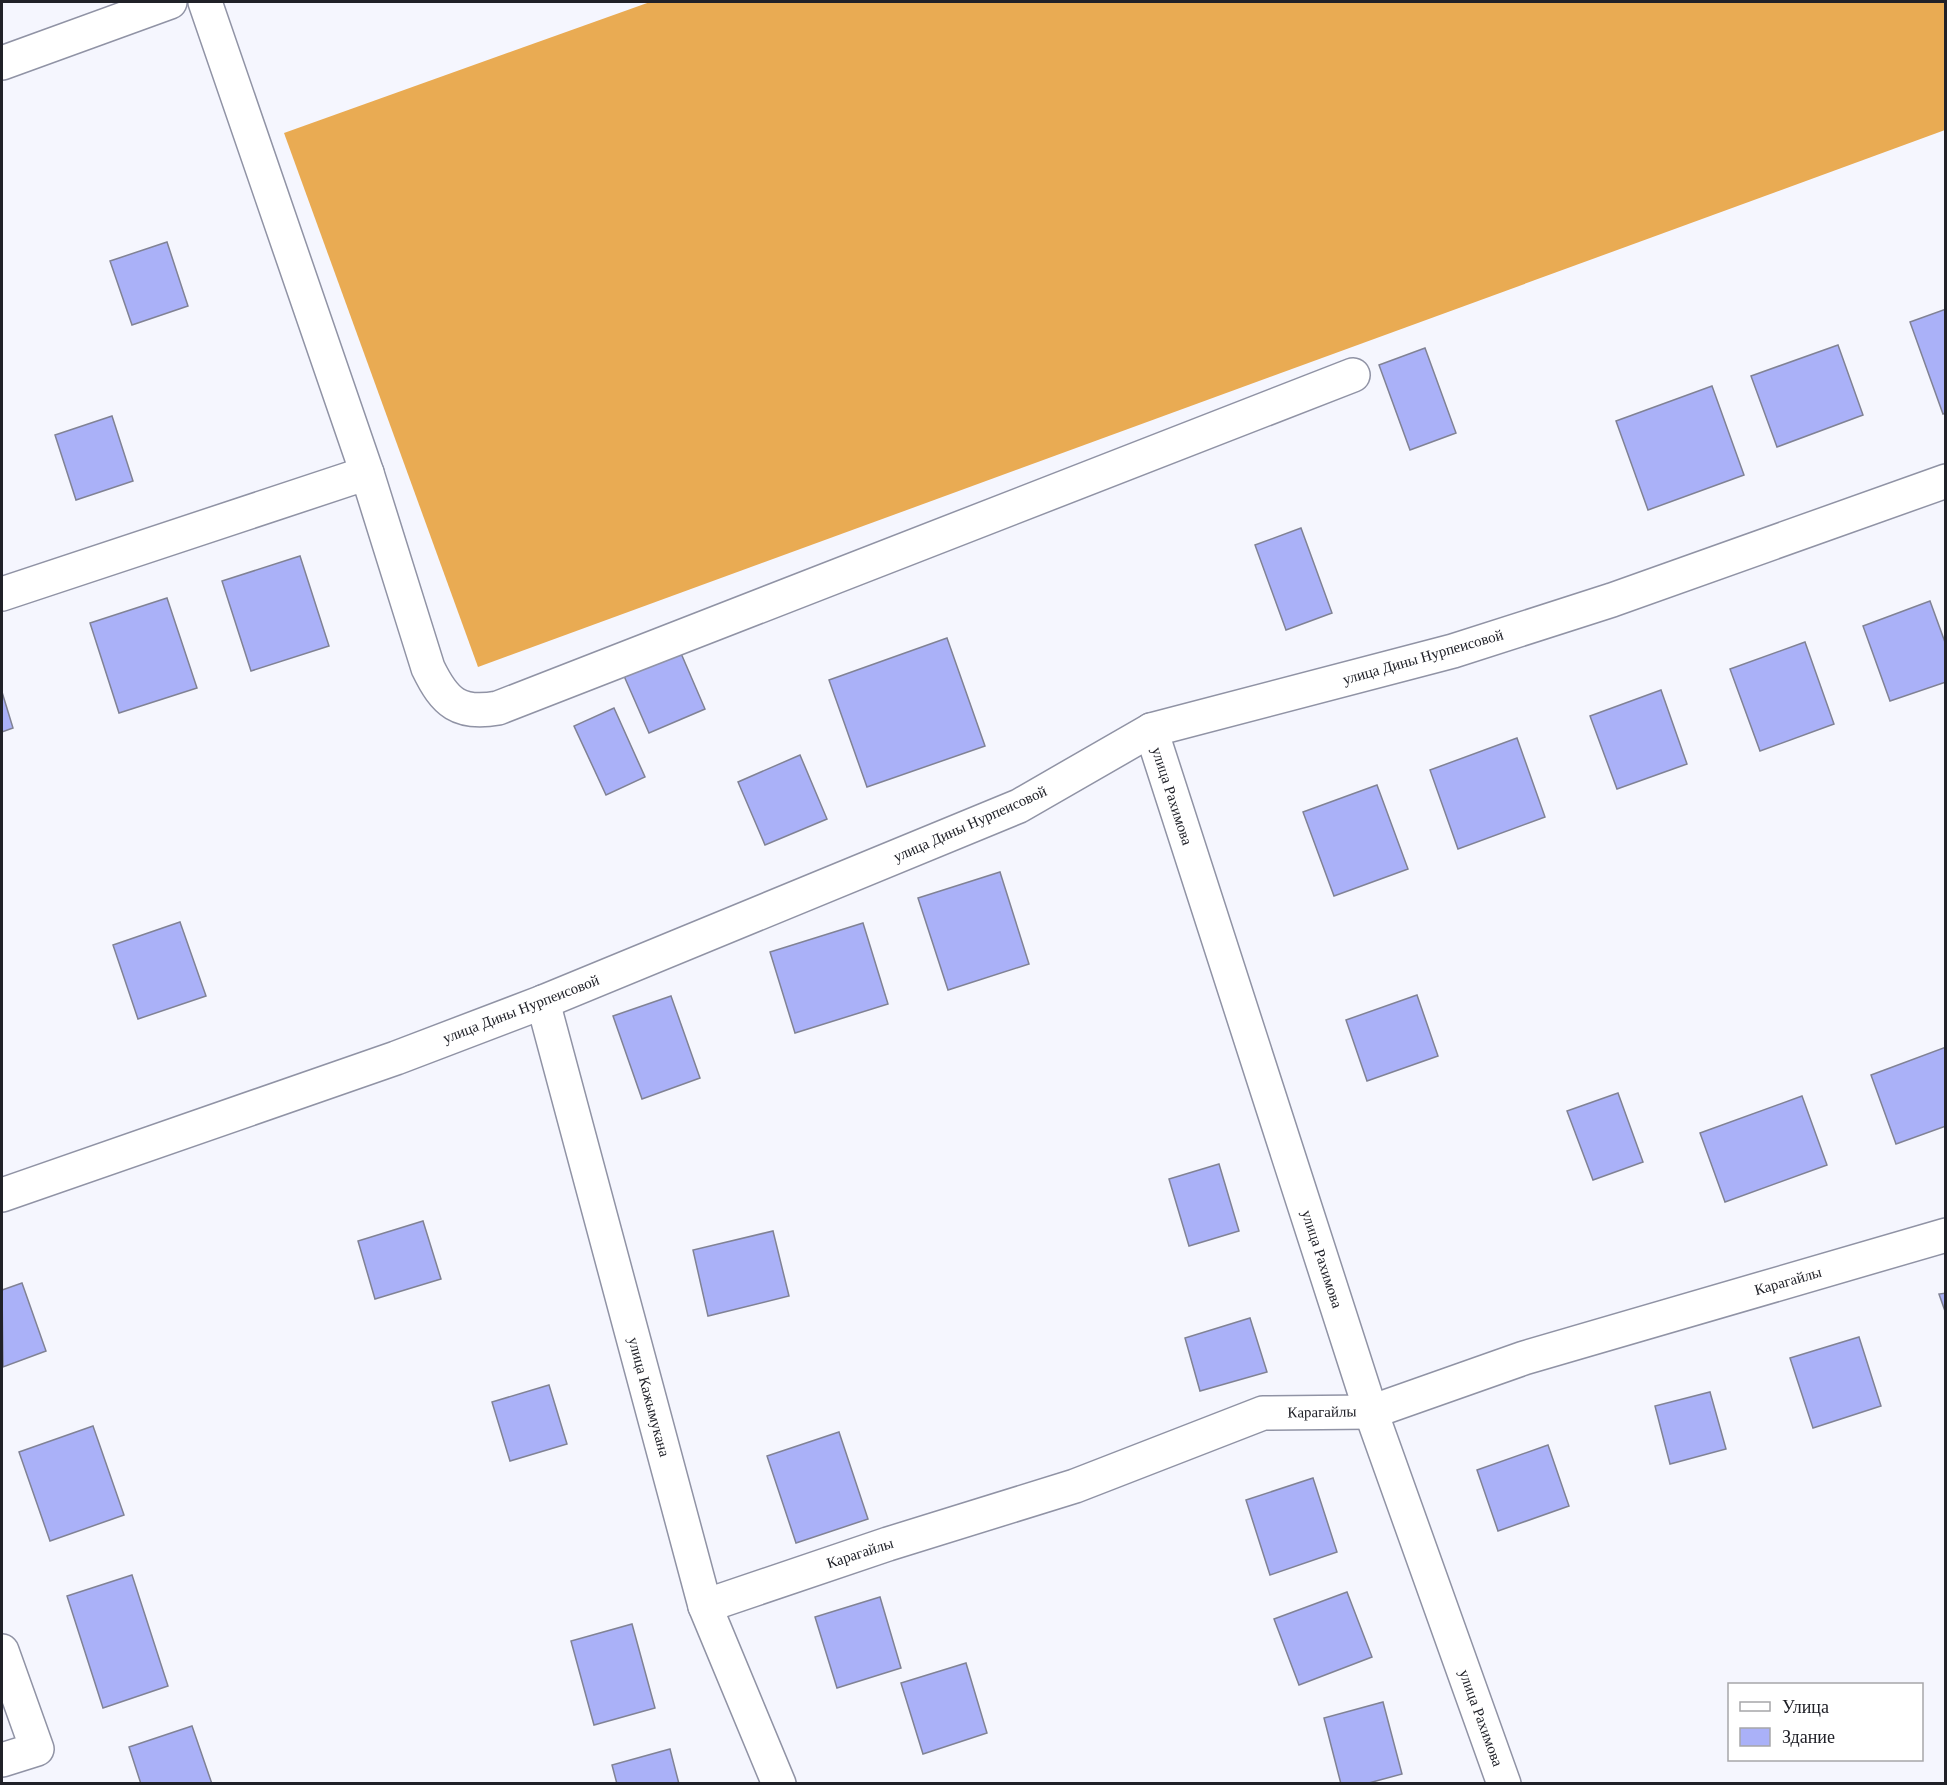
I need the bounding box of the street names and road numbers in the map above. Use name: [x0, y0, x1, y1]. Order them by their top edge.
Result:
street label: улица Дины Нурпеисовой: [1341, 626, 1505, 688]
street label: улица Рахимова: [1149, 745, 1195, 847]
street label: улица Дины Нурпеисовой: [891, 783, 1049, 865]
street label: улица Дины Нурпеисовой: [441, 972, 601, 1046]
street label: улица Рахимова: [1299, 1208, 1345, 1310]
street label: Карагайлы: [1753, 1264, 1823, 1298]
street label: улица Кажымукана: [625, 1335, 673, 1459]
street label: Карагайлы: [1287, 1403, 1357, 1421]
street label: Карагайлы: [825, 1535, 895, 1571]
street label: улица Рахимова: [1456, 1667, 1506, 1769]

